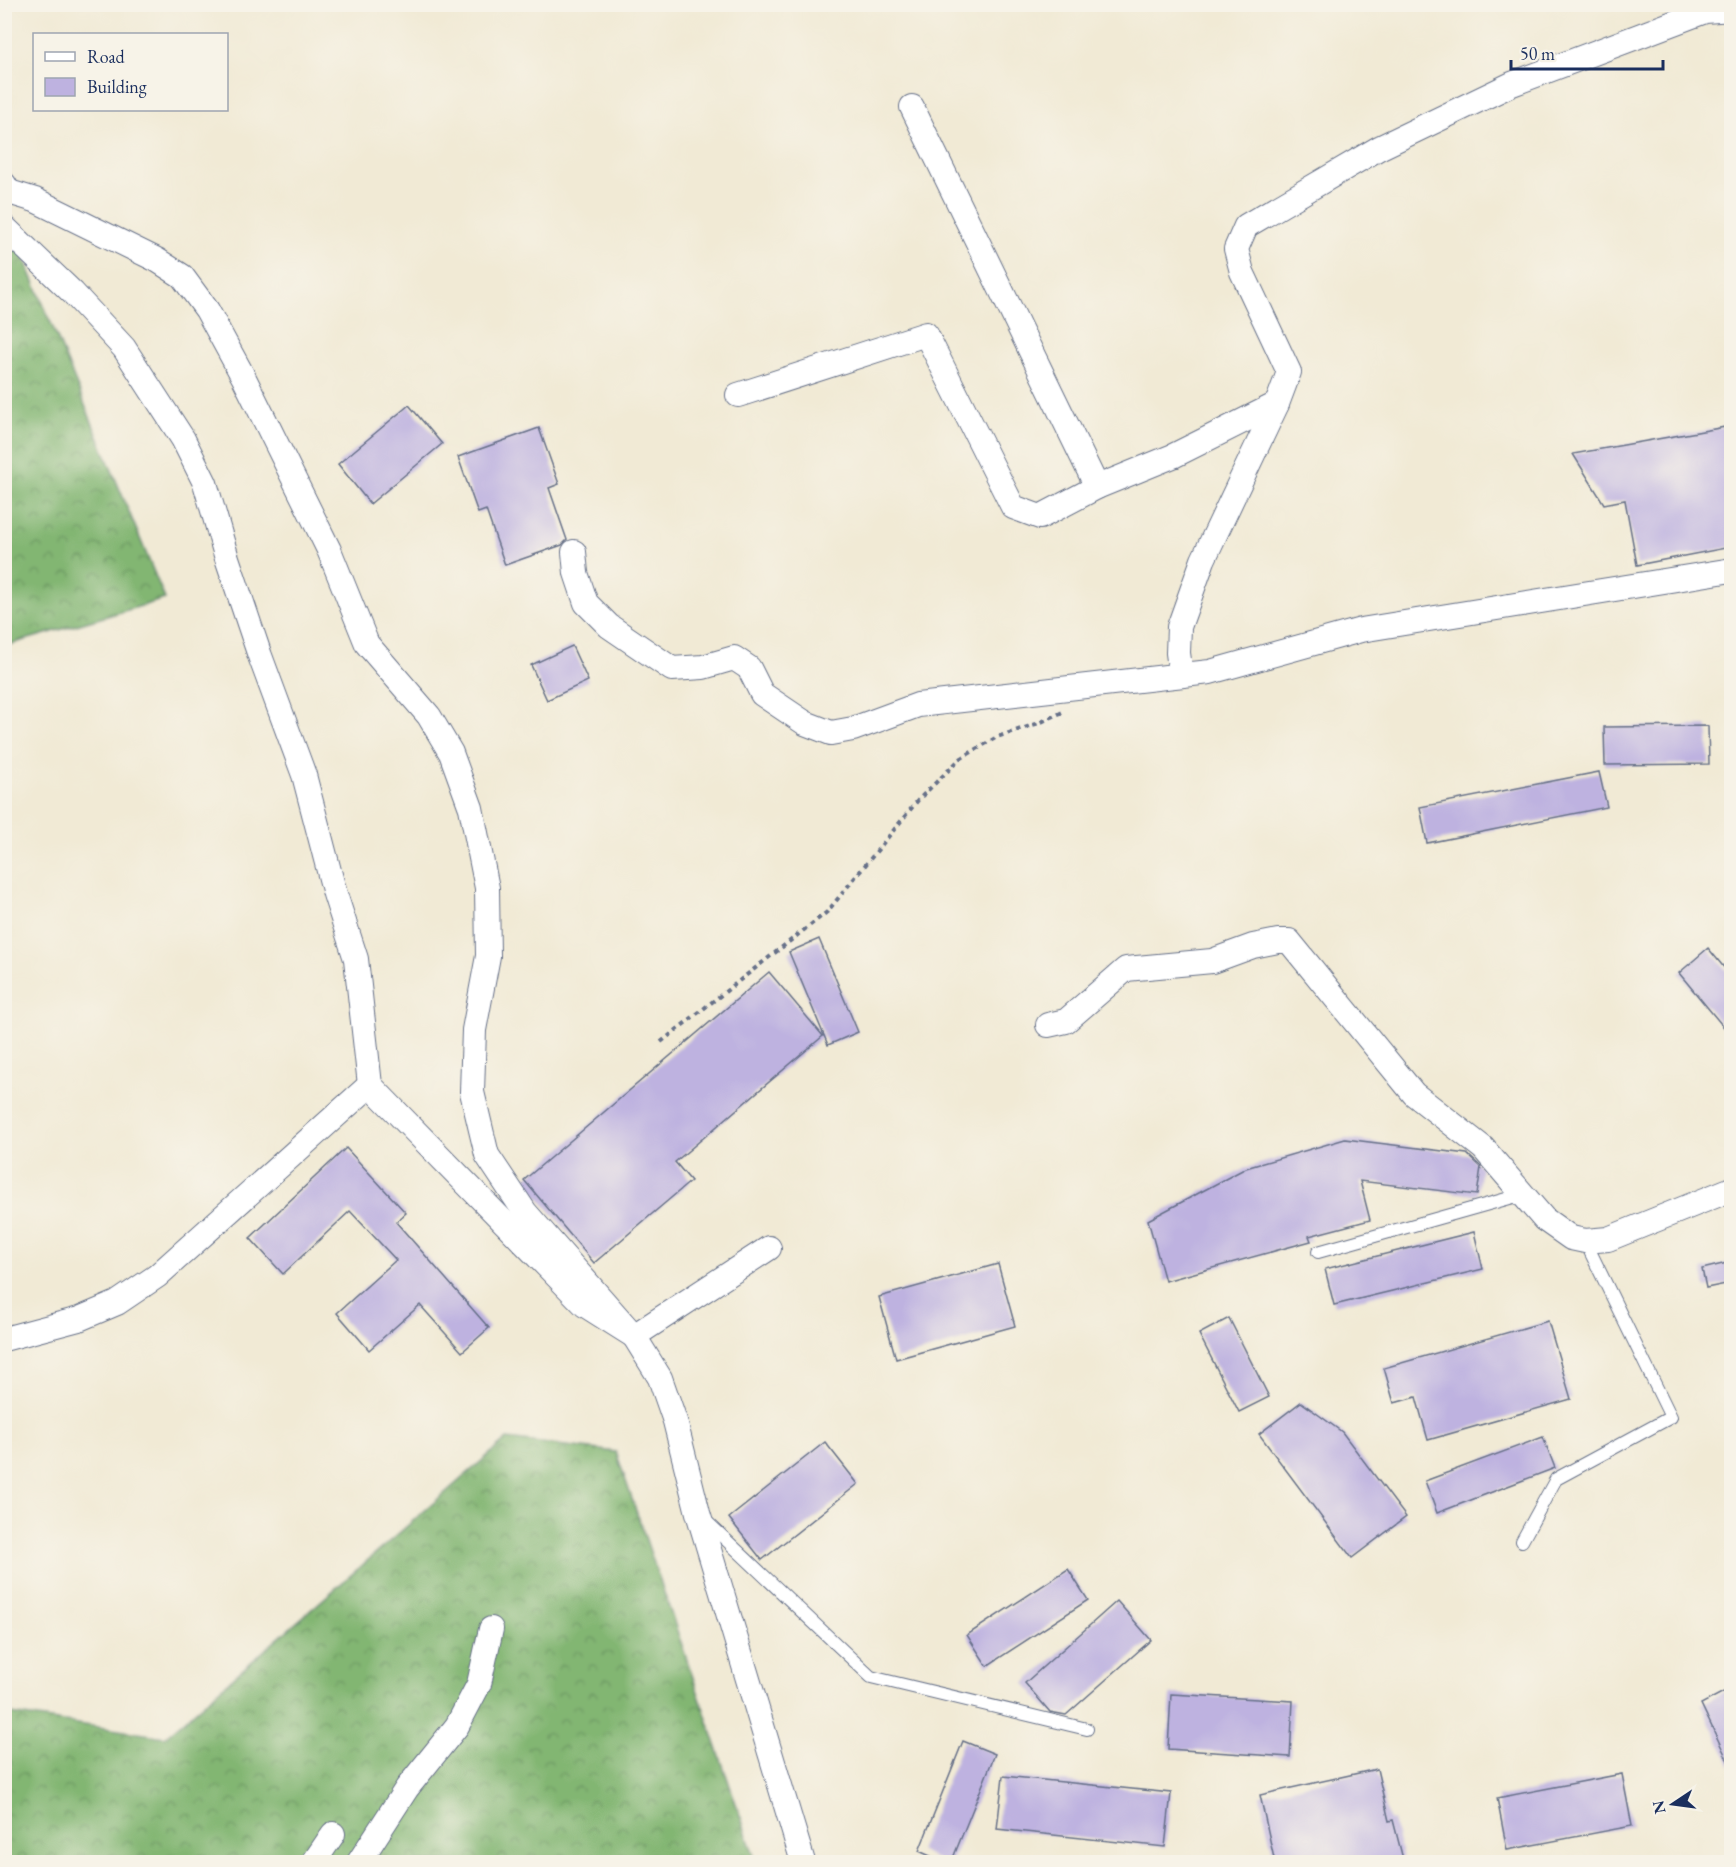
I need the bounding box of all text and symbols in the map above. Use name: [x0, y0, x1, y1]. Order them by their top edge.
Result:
legend: [33, 33, 228, 111]
scale bar: [1511, 33, 1662, 71]
text: 50 m: [1520, 42, 1555, 65]
text: Road: [87, 45, 126, 68]
text: Building: [87, 75, 147, 98]
north arrow: [1643, 1774, 1703, 1834]
text: N: [1647, 1799, 1671, 1816]

